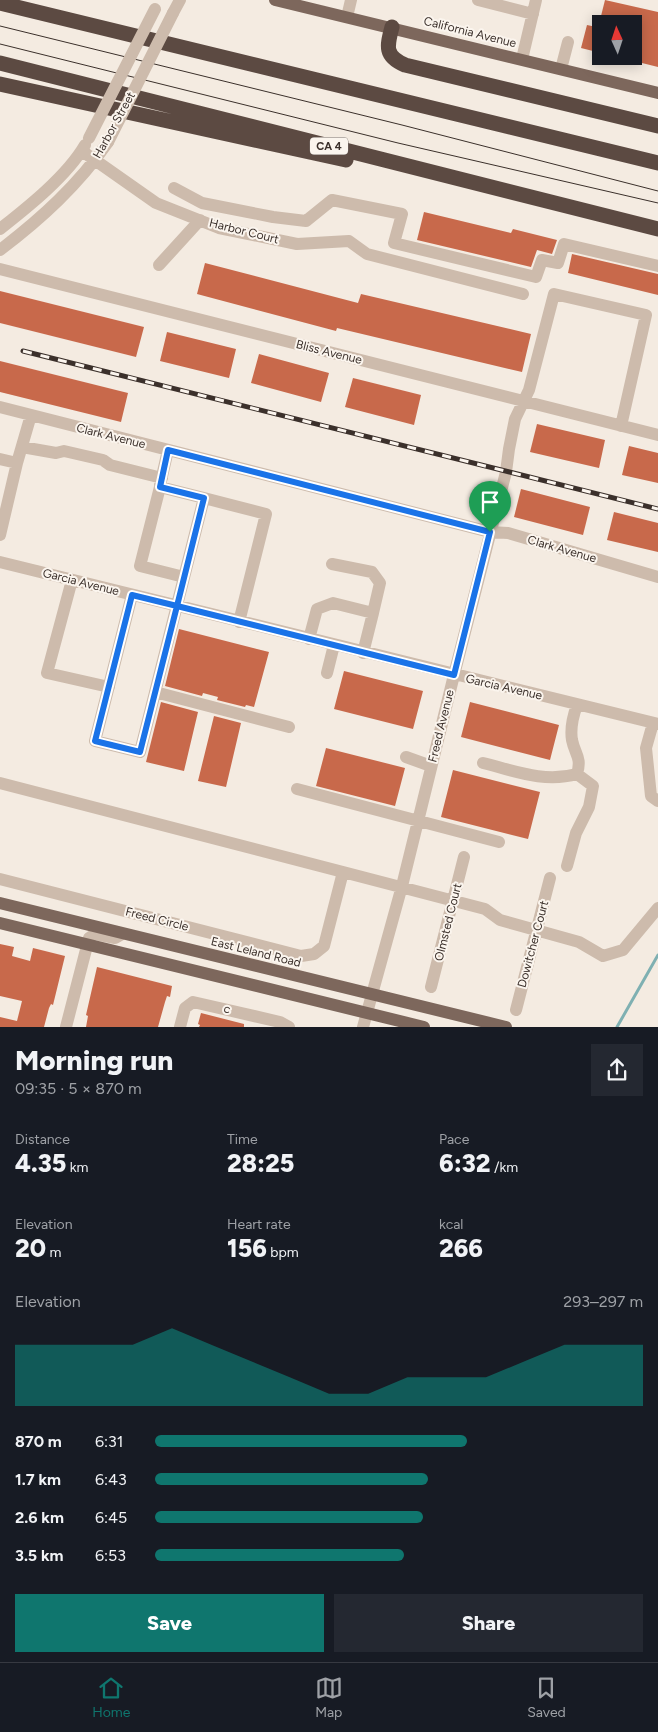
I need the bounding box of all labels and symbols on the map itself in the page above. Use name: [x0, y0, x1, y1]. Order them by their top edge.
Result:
street label: California Avenue: [422, 14, 518, 50]
north arrow: [592, 15, 642, 65]
street label: Harbor Street: [90, 89, 138, 161]
road number: CA 4: [310, 138, 348, 154]
street label: Harbor Court: [208, 216, 281, 247]
street label: Bliss Avenue: [295, 337, 364, 367]
street label: Clark Avenue: [75, 421, 147, 451]
pin: [469, 481, 511, 532]
street label: Clark Avenue: [526, 533, 598, 566]
street label: Garcia Avenue: [41, 566, 121, 598]
street label: Garcia Avenue: [464, 671, 544, 703]
street label: Freed Avenue: [425, 688, 457, 764]
street label: Olmsted Court: [432, 881, 465, 962]
street label: Dowitcher Court: [515, 899, 551, 989]
street label: Freed Circle: [124, 904, 191, 934]
street label: East Leland Road: [210, 934, 302, 970]
street label: c: [222, 1001, 232, 1017]

